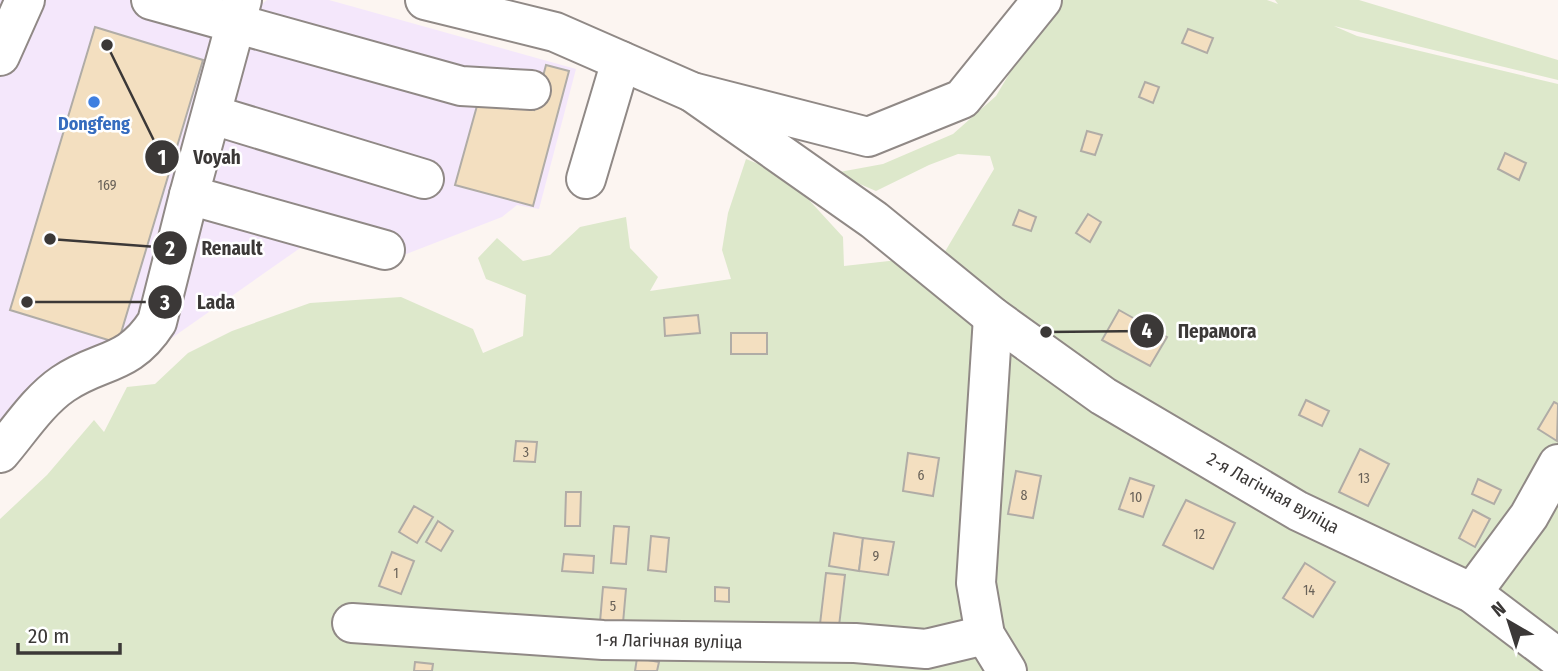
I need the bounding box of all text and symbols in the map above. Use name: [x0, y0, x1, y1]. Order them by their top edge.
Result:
marker: Dongfeng: [86, 94, 102, 110]
place label: Dongfeng: [58, 113, 130, 135]
callout: Voyah: [144, 137, 255, 177]
text: 1: [158, 145, 166, 171]
text: Voyah: [192, 146, 241, 169]
house number: 169: [97, 177, 117, 194]
callout: Renault: [152, 228, 277, 268]
text: 2: [164, 236, 175, 262]
text: Renault: [201, 237, 263, 260]
callout: Lada: [148, 282, 249, 322]
text: 3: [159, 290, 170, 316]
text: Lada: [197, 291, 235, 314]
callout: Перамога: [1129, 311, 1271, 351]
text: 4: [1142, 318, 1153, 344]
text: Перамога: [1178, 320, 1256, 343]
house number: 3: [523, 444, 529, 461]
street label: 2-я Лагічная вуліца: [1203, 448, 1343, 538]
house number: 6: [918, 467, 925, 484]
house number: 13: [1358, 470, 1370, 487]
house number: 8: [1021, 487, 1028, 504]
house number: 10: [1130, 489, 1142, 506]
house number: 12: [1193, 526, 1205, 543]
house number: 9: [873, 548, 880, 565]
house number: 1: [393, 565, 399, 582]
house number: 14: [1303, 582, 1315, 599]
north arrow: [1474, 587, 1544, 657]
text: N: [1487, 597, 1510, 622]
house number: 5: [610, 598, 616, 615]
scale bar: [18, 612, 119, 656]
text: 20 m: [28, 623, 69, 649]
street label: 1-я Лагічная вуліца: [595, 629, 743, 653]

